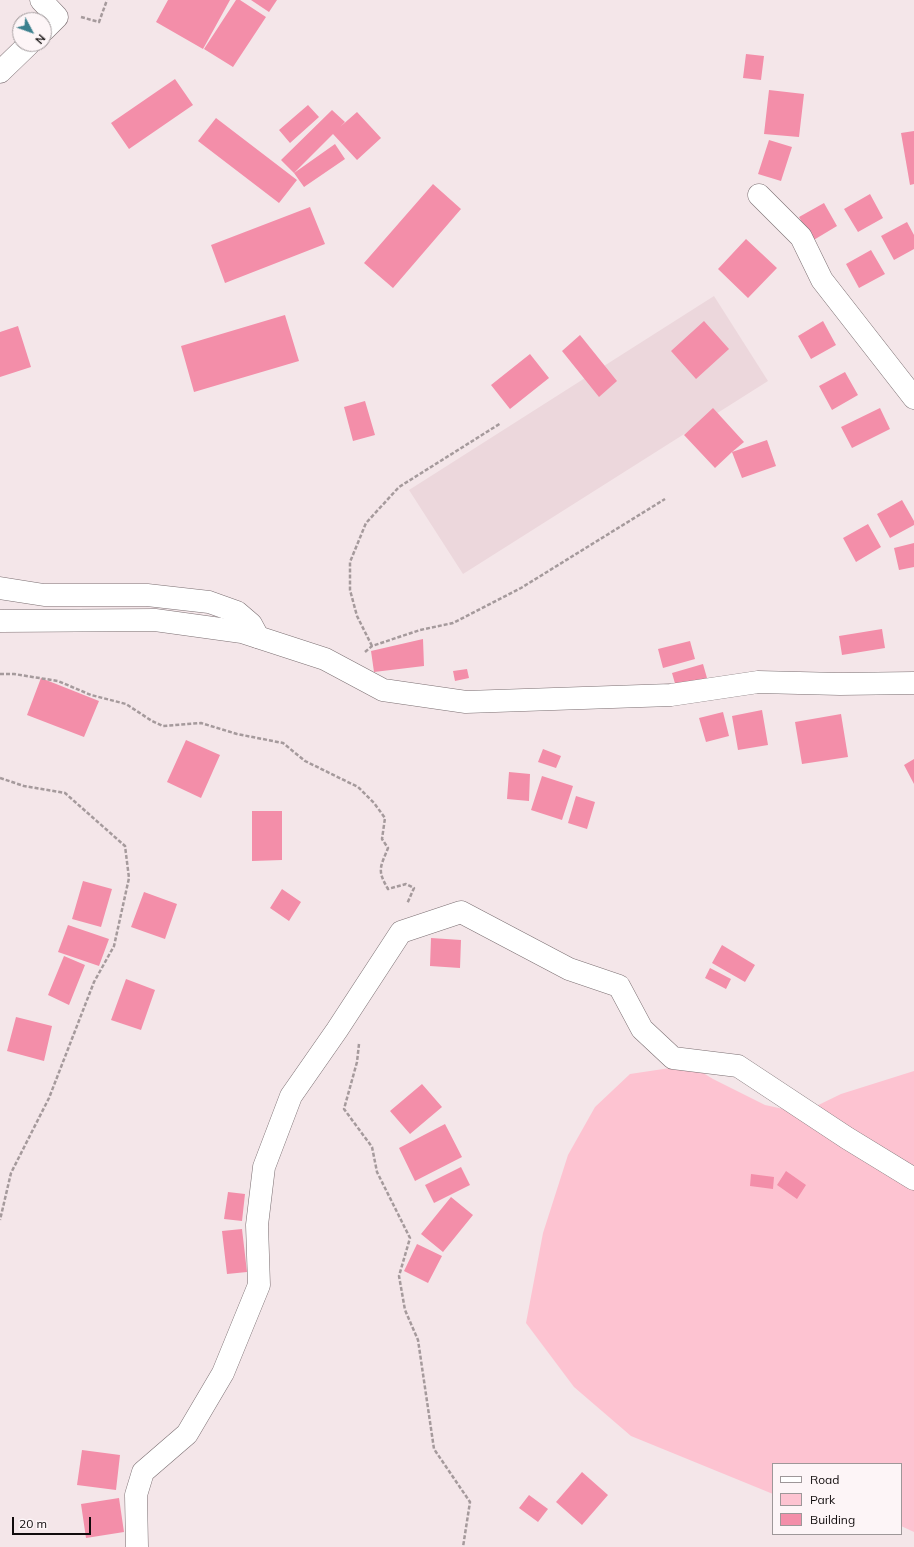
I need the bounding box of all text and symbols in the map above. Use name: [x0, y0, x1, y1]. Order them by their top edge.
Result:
north arrow: [12, 12, 52, 52]
text: N: [32, 31, 48, 47]
legend: [772, 1463, 902, 1535]
text: Road: [810, 1472, 839, 1487]
text: Park: [810, 1492, 835, 1507]
scale bar: [14, 1509, 93, 1535]
text: Building: [810, 1512, 855, 1527]
text: 20 m: [19, 1516, 47, 1531]

